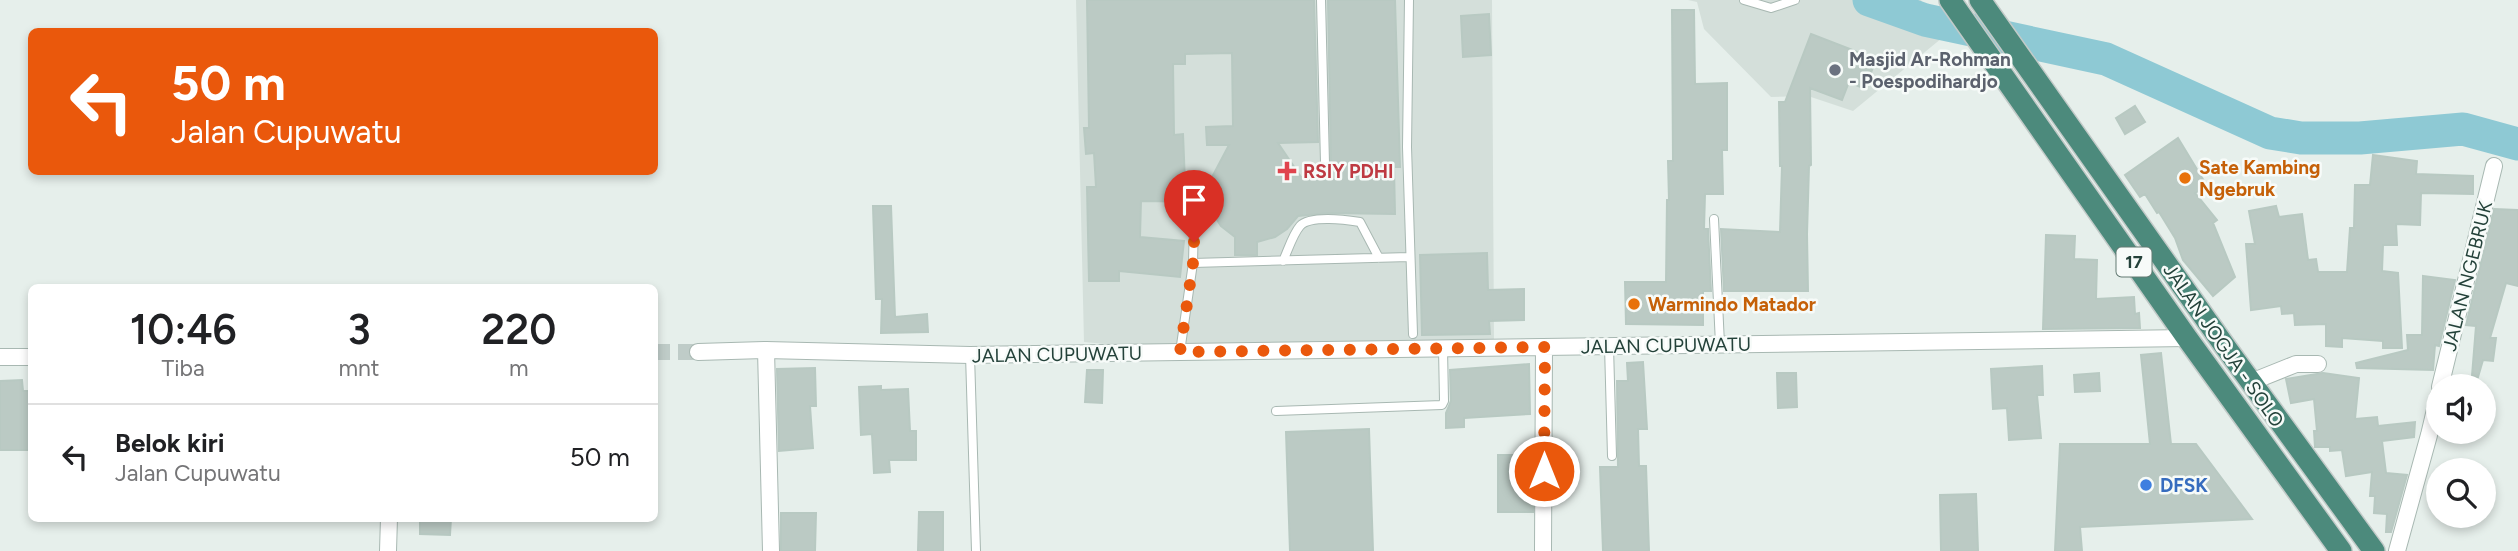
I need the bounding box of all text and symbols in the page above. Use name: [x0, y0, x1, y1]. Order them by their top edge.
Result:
place label: Masjid Ar-Rohman - Poespodihardjo: [1849, 48, 2011, 93]
text: 50 m: [171, 53, 286, 112]
icon: left: [56, 56, 147, 147]
marker: Masjid Ar-Rohman - Poespodihardjo: [1827, 62, 1843, 78]
text: Jalan Cupuwatu: [171, 113, 402, 151]
place label: Sate Kambing Ngebruk: [2199, 156, 2320, 201]
place label: RSIY PDHI: [1303, 160, 1394, 183]
marker: RSIY PDHI: [1277, 161, 1297, 181]
pin: [1164, 170, 1224, 242]
marker: Sate Kambing Ngebruk: [2177, 170, 2193, 186]
icon: arrive: [1175, 181, 1213, 219]
street label: JALAN NGEBRUK: [2438, 198, 2497, 353]
road number: 17: [2116, 248, 2152, 276]
street label: JALAN JOGJA - SOLO: [2158, 259, 2289, 432]
place label: Warmindo Matador: [1648, 293, 1816, 316]
marker: Warmindo Matador: [1626, 296, 1642, 312]
text: 10:46: [130, 304, 237, 355]
text: 3: [347, 304, 371, 355]
text: 220: [481, 304, 556, 355]
street label: JALAN CUPUWATU: [1581, 333, 1751, 358]
street label: JALAN CUPUWATU: [972, 342, 1142, 367]
text: Tiba: [162, 354, 205, 382]
text: mnt: [338, 354, 380, 382]
text: m: [509, 354, 529, 382]
map controls: [2426, 374, 2496, 528]
button: sound: [2426, 374, 2496, 444]
text: Belok kiri: [115, 427, 224, 459]
position arrow: [1507, 434, 1581, 508]
icon: left: [56, 438, 94, 476]
text: 50 m: [570, 441, 630, 473]
button: search: [2426, 458, 2496, 528]
text: Jalan Cupuwatu: [115, 459, 281, 487]
place label: DFSK: [2160, 474, 2208, 497]
marker: DFSK: [2138, 477, 2154, 493]

